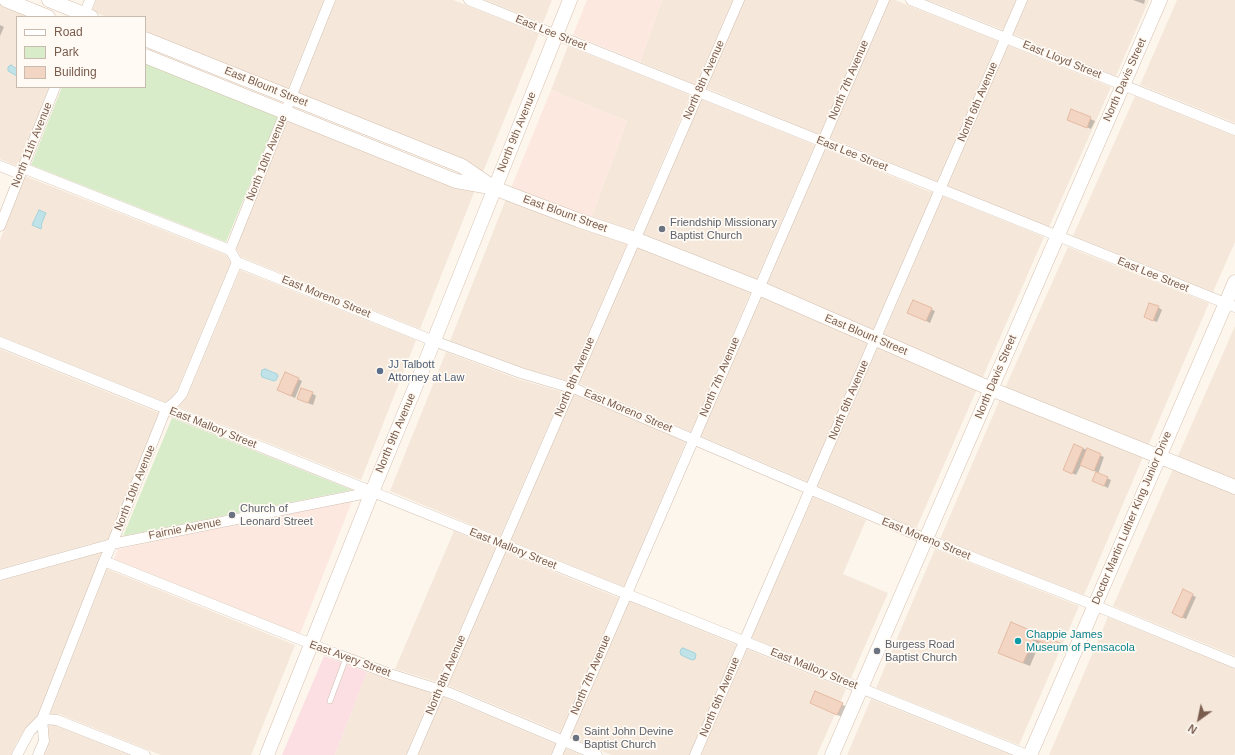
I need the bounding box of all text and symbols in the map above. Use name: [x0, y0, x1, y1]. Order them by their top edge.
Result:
street label: East Lee Street: [513, 13, 589, 53]
legend: [16, 16, 146, 88]
text: Road: [54, 25, 83, 39]
street label: North Davis Street: [1101, 36, 1149, 124]
street label: North 8th Avenue: [681, 38, 727, 122]
street label: North 7th Avenue: [826, 38, 872, 122]
street label: East Lloyd Street: [1021, 38, 1103, 82]
text: Park: [54, 45, 79, 59]
street label: North 6th Avenue: [955, 60, 1001, 144]
street label: East Blount Street: [222, 64, 310, 110]
text: Building: [54, 65, 97, 79]
street label: North 9th Avenue: [495, 90, 539, 174]
street label: North 11th Avenue: [9, 100, 55, 190]
street label: North 10th Avenue: [244, 113, 290, 203]
street label: East Lee Street: [814, 134, 890, 174]
street label: East Blount Street: [521, 193, 609, 235]
place label: Friendship Missionary Baptist Church: [670, 216, 777, 242]
marker: Friendship Missionary Baptist Church: [657, 224, 667, 234]
street label: East Lee Street: [1115, 255, 1191, 295]
street label: East Moreno Street: [280, 273, 372, 321]
street label: East Blount Street: [823, 312, 909, 358]
street label: North Davis Street: [972, 333, 1020, 421]
street label: North 8th Avenue: [552, 335, 598, 419]
street label: North 7th Avenue: [697, 335, 743, 419]
place label: JJ Talbott Attorney at Law: [388, 358, 464, 384]
street label: North 6th Avenue: [826, 358, 872, 442]
marker: JJ Talbott Attorney at Law: [375, 366, 385, 376]
street label: East Moreno Street: [582, 386, 674, 436]
street label: North 9th Avenue: [373, 391, 419, 475]
street label: East Mallory Street: [167, 404, 259, 452]
street label: Doctor Martin Luther King Junior Drive: [1089, 429, 1175, 607]
street label: North 10th Avenue: [112, 443, 158, 533]
place label: Church of Leonard Street: [240, 502, 313, 528]
marker: Church of Leonard Street: [227, 510, 237, 520]
street label: Fairnie Avenue: [148, 515, 222, 543]
street label: East Moreno Street: [880, 515, 972, 563]
street label: East Mallory Street: [467, 525, 559, 573]
place label: Chappie James Museum of Pensacola: [1026, 628, 1135, 654]
street label: North 8th Avenue: [423, 633, 469, 717]
street label: North 7th Avenue: [568, 633, 614, 717]
marker: Chappie James Museum of Pensacola: [1013, 636, 1023, 646]
street label: East Avery Street: [308, 638, 392, 680]
place label: Burgess Road Baptist Church: [885, 638, 957, 664]
street label: East Mallory Street: [768, 645, 860, 693]
marker: Burgess Road Baptist Church: [872, 646, 882, 656]
street label: North 6th Avenue: [697, 655, 743, 739]
north arrow: [1179, 699, 1219, 739]
text: N: [1186, 722, 1199, 736]
place label: Saint John Devine Baptist Church: [584, 725, 673, 751]
marker: Saint John Devine Baptist Church: [571, 733, 581, 743]

